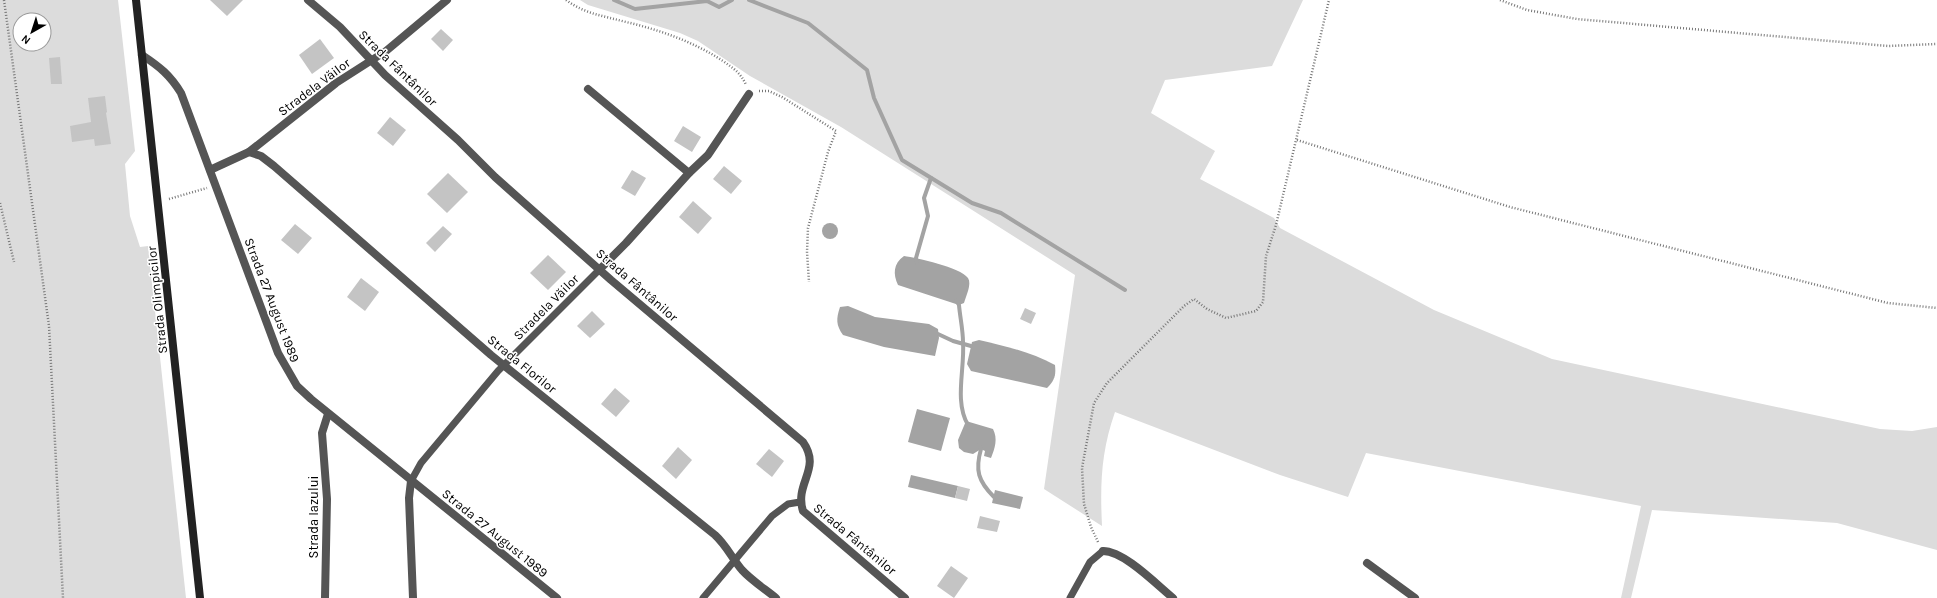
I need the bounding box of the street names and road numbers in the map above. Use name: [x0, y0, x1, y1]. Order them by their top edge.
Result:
street label: Strada Fântânilor: [356, 27, 441, 109]
street label: Stradela Văilor: [275, 55, 353, 119]
street label: Strada 27 August 1989: [241, 236, 303, 364]
street label: Strada Olimpicilor: [144, 245, 170, 355]
street label: Strada Fântânilor: [593, 245, 681, 325]
street label: Stradela Văilor: [510, 271, 582, 343]
street label: Strada Florilor: [485, 332, 560, 396]
street label: Strada Iazului: [306, 476, 321, 558]
street label: Strada 27 August 1989: [439, 486, 551, 580]
street label: Strada Fântânilor: [811, 500, 900, 578]

